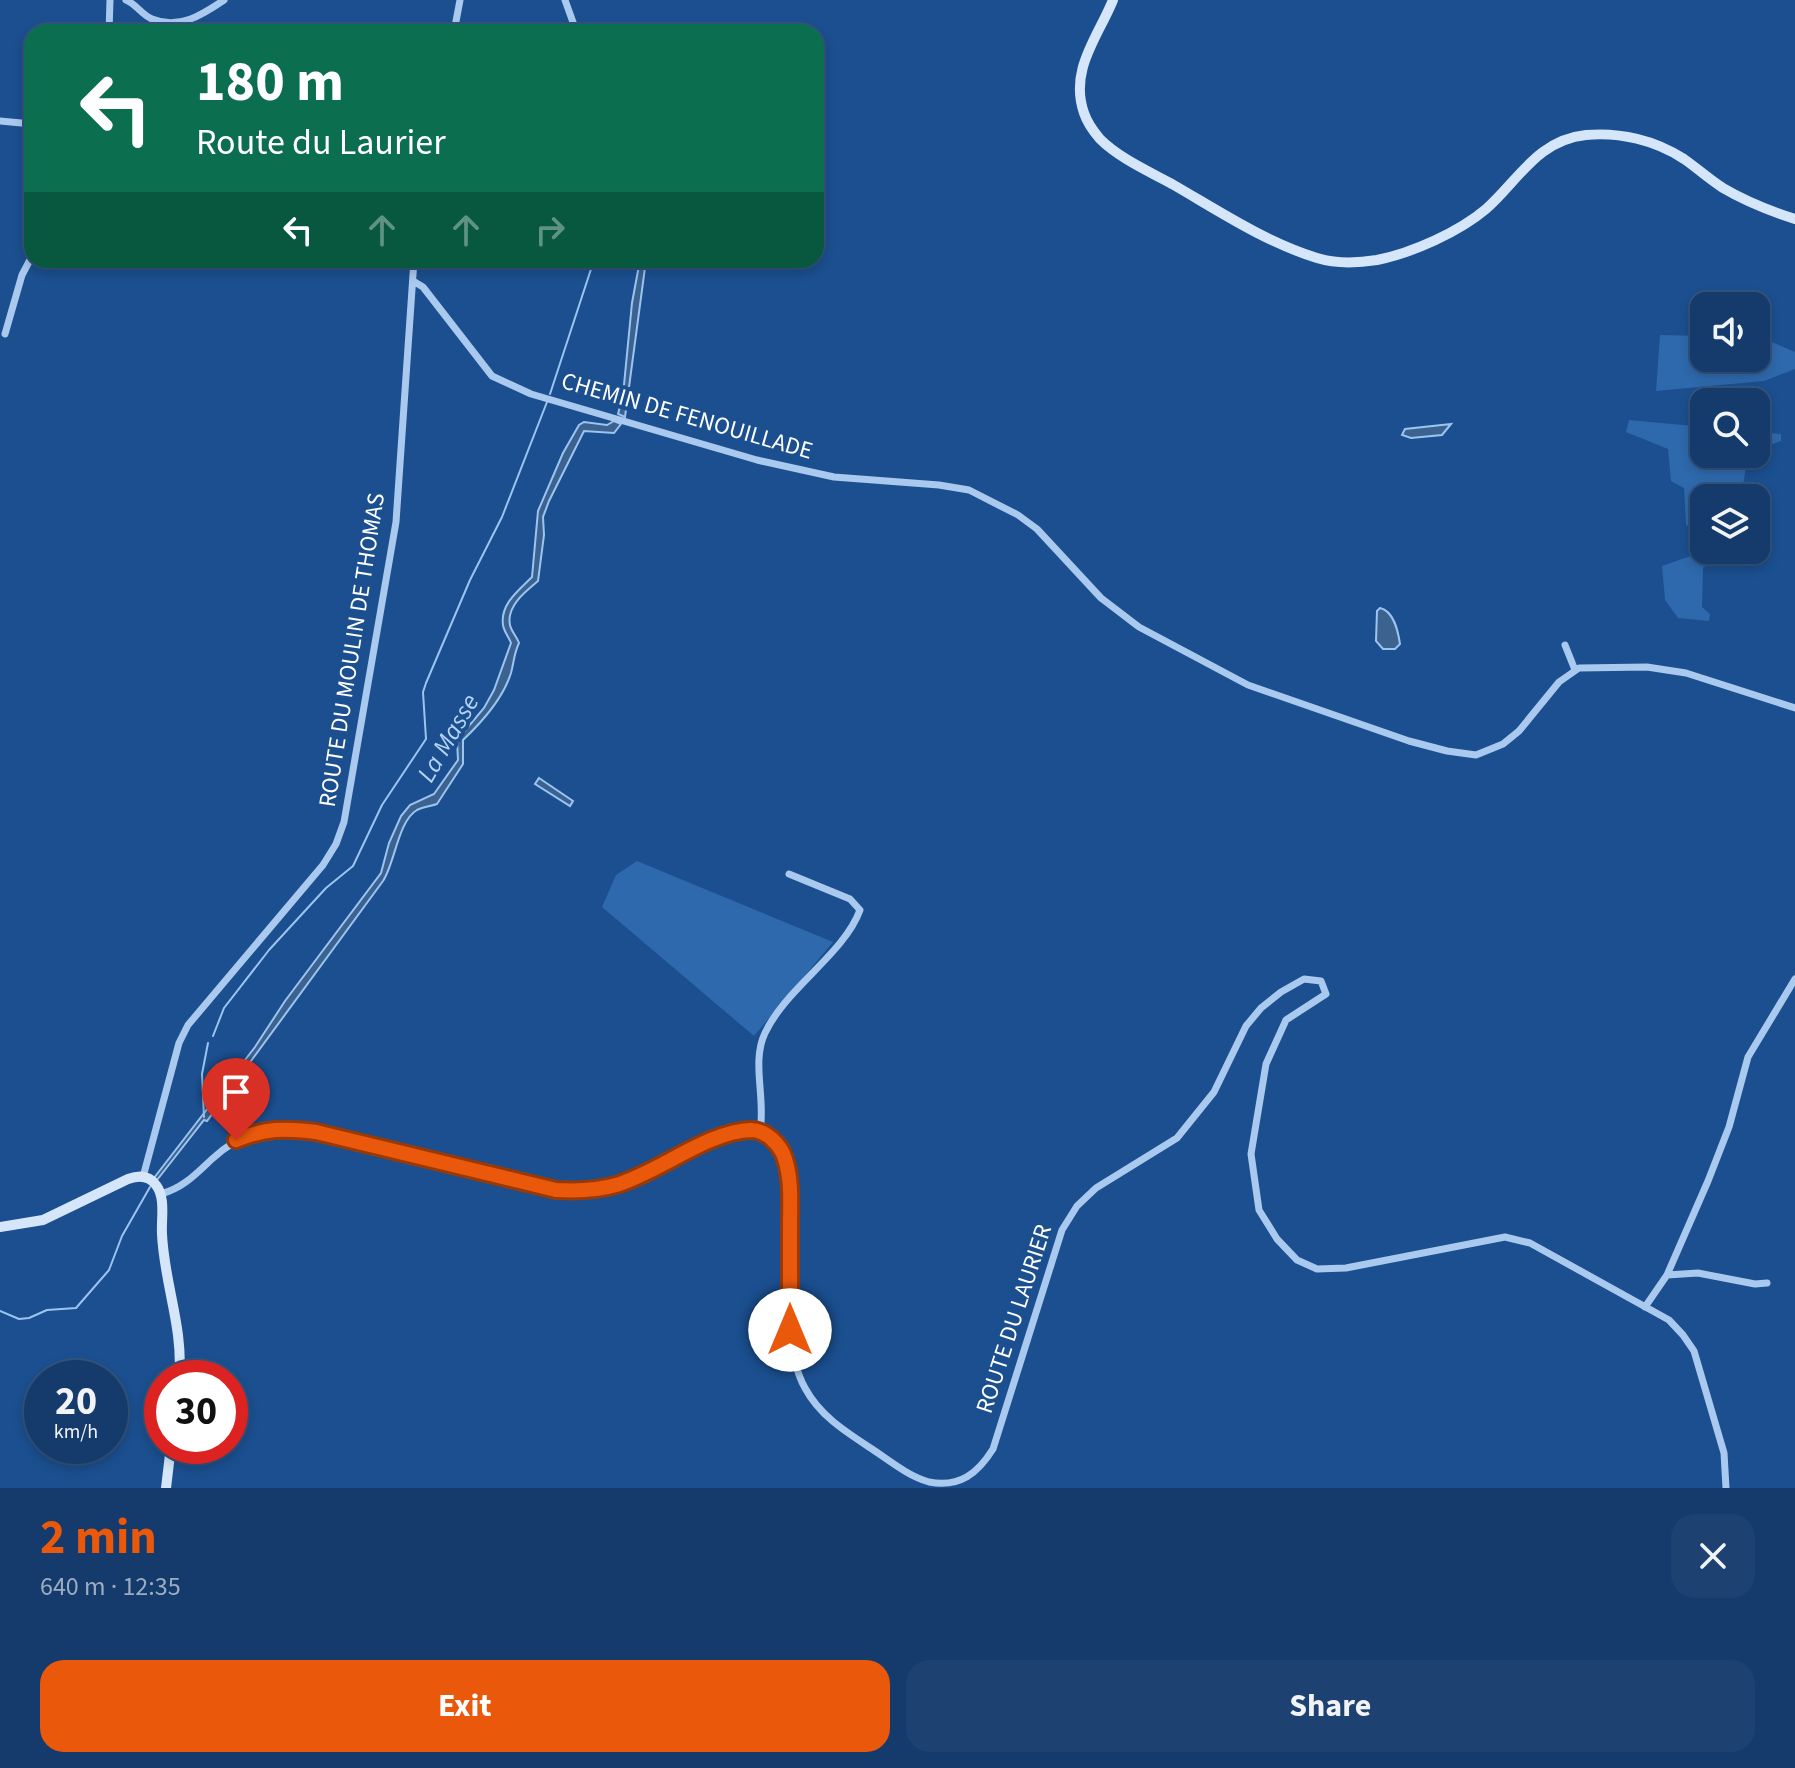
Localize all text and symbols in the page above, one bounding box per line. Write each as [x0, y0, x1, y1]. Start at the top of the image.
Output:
text: 180 m [196, 43, 344, 122]
icon: left [64, 56, 168, 160]
text: Route du Laurier [196, 117, 446, 168]
icon: left [276, 208, 320, 252]
icon: ahead [360, 208, 404, 252]
icon: ahead [444, 208, 488, 252]
icon: right [528, 208, 572, 252]
map controls [1690, 292, 1770, 564]
button: sound [1690, 292, 1770, 372]
street label: CHEMIN DE FENOUILLADE [557, 363, 817, 469]
button: search [1690, 388, 1770, 468]
button: layers [1690, 484, 1770, 564]
street label: ROUTE DU MOULIN DE THOMAS [310, 490, 394, 810]
water label: La Masse [408, 687, 488, 789]
pin [202, 1058, 270, 1140]
icon: arrive [214, 1070, 258, 1114]
street label: ROUTE DU LAURIER [967, 1220, 1061, 1418]
position arrow [748, 1288, 832, 1372]
speed limit sign: 30 [144, 1360, 248, 1464]
text: 20 [55, 1373, 97, 1430]
text: km/h [54, 1418, 98, 1446]
text: 2 min [40, 1504, 157, 1572]
button: close [1671, 1514, 1755, 1598]
text: 640 m · 12:35 [40, 1568, 181, 1605]
button: Exit [40, 1660, 890, 1752]
button: Share [906, 1660, 1755, 1752]

